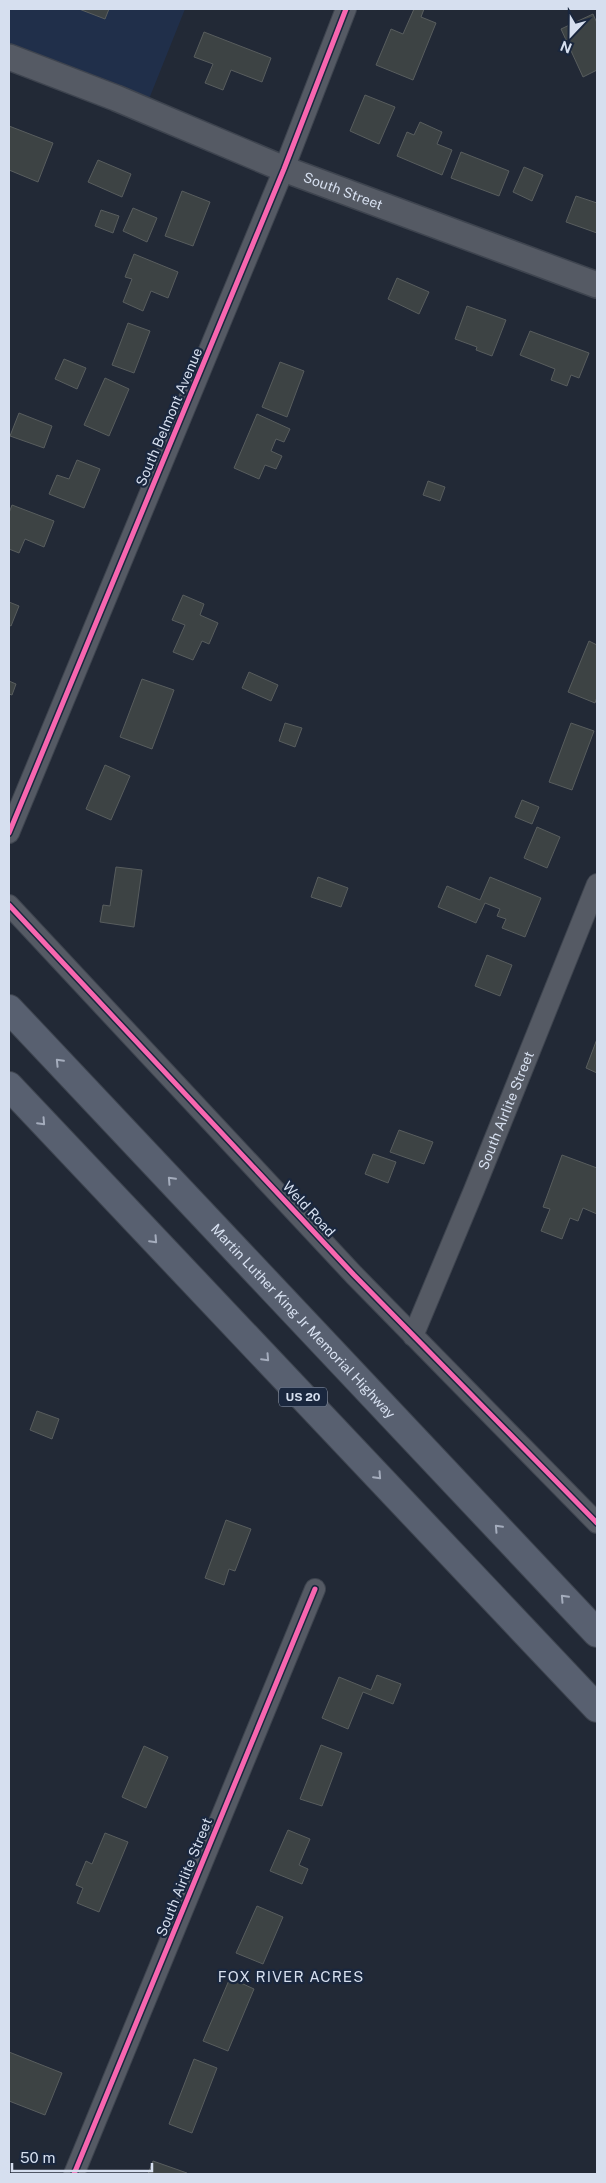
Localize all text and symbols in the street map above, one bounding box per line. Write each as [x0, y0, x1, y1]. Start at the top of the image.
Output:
north arrow [546, 10, 596, 60]
text: N [558, 38, 574, 57]
street label: South Street [301, 169, 385, 213]
street label: South Belmont Avenue [133, 345, 205, 489]
street label: South Airlite Street [475, 1049, 537, 1172]
one-way arrow [56, 1059, 65, 1068]
one-way arrow [36, 1116, 45, 1125]
one-way arrow [168, 1177, 177, 1186]
street label: Weld Road [279, 1178, 339, 1240]
street label: Martin Luther King Jr Memorial Highway [208, 1221, 399, 1422]
one-way arrow [148, 1234, 157, 1243]
one-way arrow [260, 1352, 269, 1361]
road number: US 20 [279, 1388, 327, 1406]
one-way arrow [372, 1470, 381, 1479]
one-way arrow [495, 1524, 504, 1533]
one-way arrow [561, 1595, 570, 1604]
street label: South Airlite Street [153, 1815, 215, 1939]
district label: FOX RIVER ACRES [218, 1968, 364, 1985]
scale bar [12, 2140, 152, 2172]
text: 50 m [20, 2149, 55, 2166]

